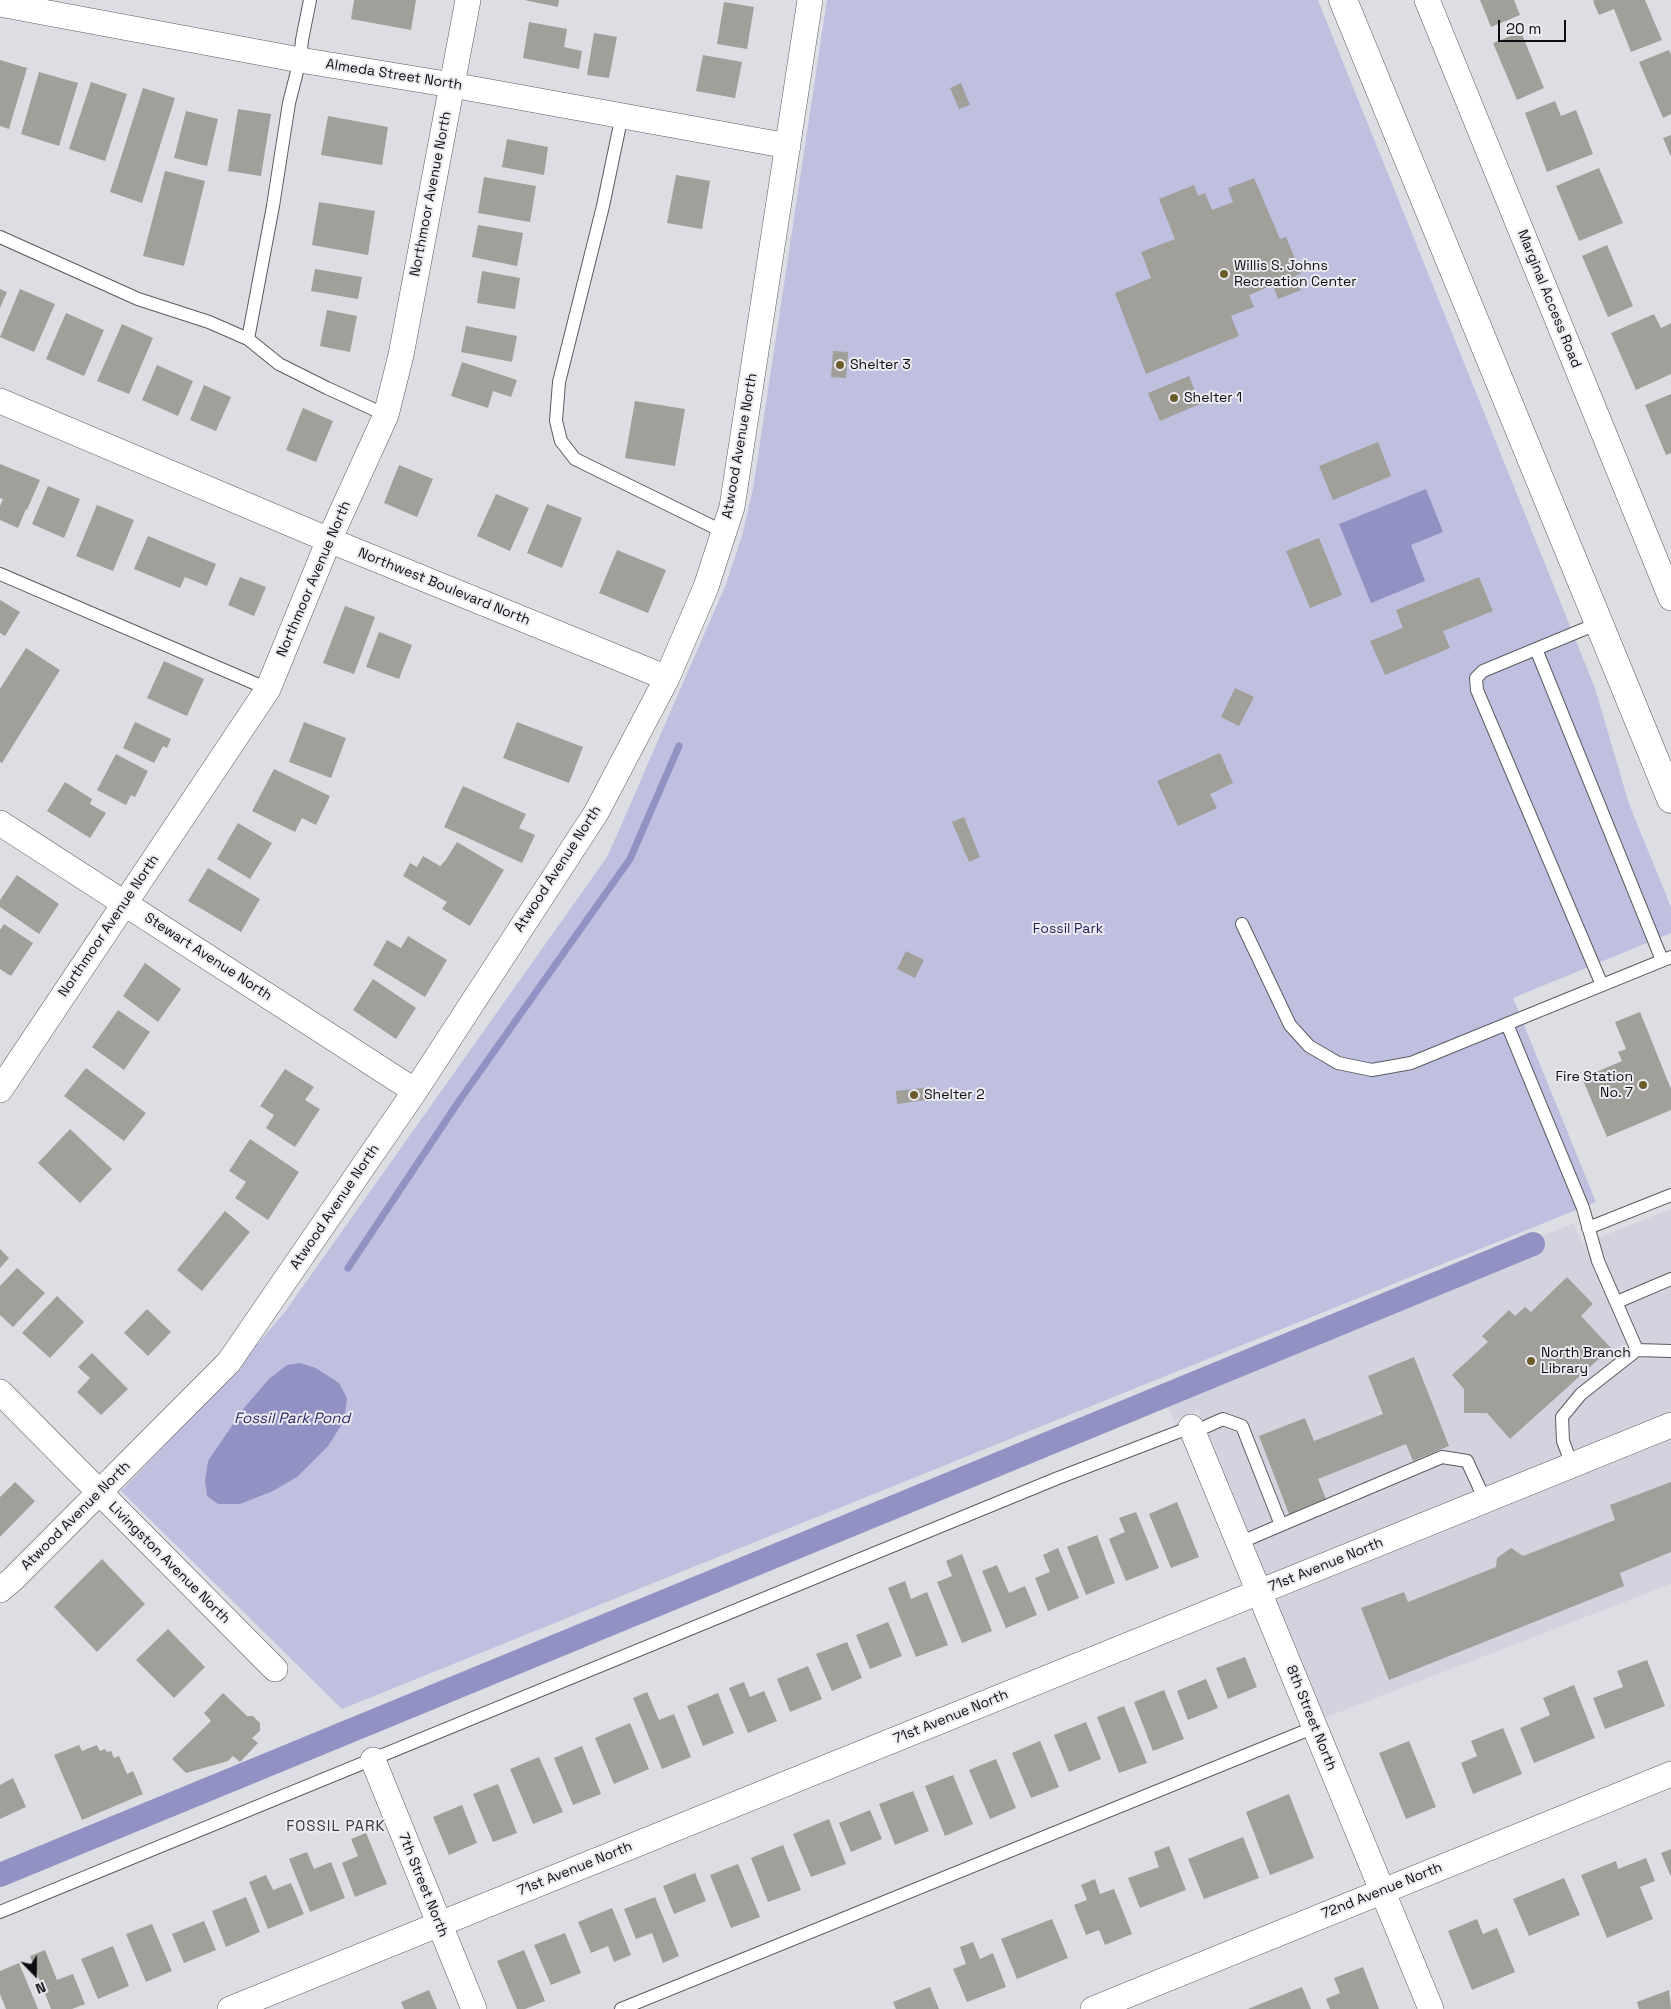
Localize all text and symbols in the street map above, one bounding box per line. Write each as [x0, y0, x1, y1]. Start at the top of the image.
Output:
scale bar [1501, 10, 1568, 42]
text: 20 m [1506, 19, 1541, 38]
street label: Almeda Street North [325, 56, 463, 94]
street label: Northmoor Avenue North [407, 110, 455, 278]
street label: Marginal Access Road [1514, 227, 1584, 371]
place label: Willis S. Johns Recreation Center [1234, 258, 1357, 290]
marker: Willis S. Johns Recreation Center [1218, 268, 1230, 280]
place label: Shelter 3 [850, 357, 911, 373]
marker: Shelter 3 [834, 359, 846, 371]
street label: Atwood Avenue North [719, 372, 761, 520]
place label: Shelter 1 [1184, 390, 1242, 406]
marker: Shelter 1 [1168, 392, 1180, 404]
street label: Northmoor Avenue North [273, 499, 355, 659]
street label: Northwest Boulevard North [356, 545, 532, 629]
street label: Atwood Avenue North [511, 803, 605, 935]
street label: Northmoor Avenue North [55, 852, 163, 1000]
street label: Stewart Avenue North [141, 909, 275, 1005]
park label: Fossil Park [1033, 921, 1103, 937]
place label: Fire Station No. 7 [1555, 1069, 1633, 1102]
marker: Fire Station No. 7 [1637, 1079, 1649, 1091]
place label: Shelter 2 [924, 1087, 985, 1103]
marker: Shelter 2 [908, 1089, 920, 1101]
street label: Atwood Avenue North [287, 1141, 383, 1273]
place label: North Branch Library [1541, 1345, 1631, 1378]
marker: North Branch Library [1525, 1355, 1537, 1367]
water label: Fossil Park Pond [234, 1410, 350, 1428]
street label: Atwood Avenue North [18, 1458, 134, 1574]
street label: Livingston Avenue North [105, 1499, 233, 1627]
street label: 71st Avenue North [1266, 1534, 1386, 1596]
street label: 8th Street North [1282, 1663, 1340, 1773]
street label: 71st Avenue North [891, 1686, 1011, 1748]
district label: FOSSIL PARK [285, 1818, 387, 1836]
street label: 7th Street North [394, 1830, 452, 1940]
street label: 71st Avenue North [515, 1838, 635, 1900]
street label: 72nd Avenue North [1319, 1859, 1445, 1923]
north arrow [10, 1949, 60, 1999]
text: N [33, 1978, 48, 1998]

